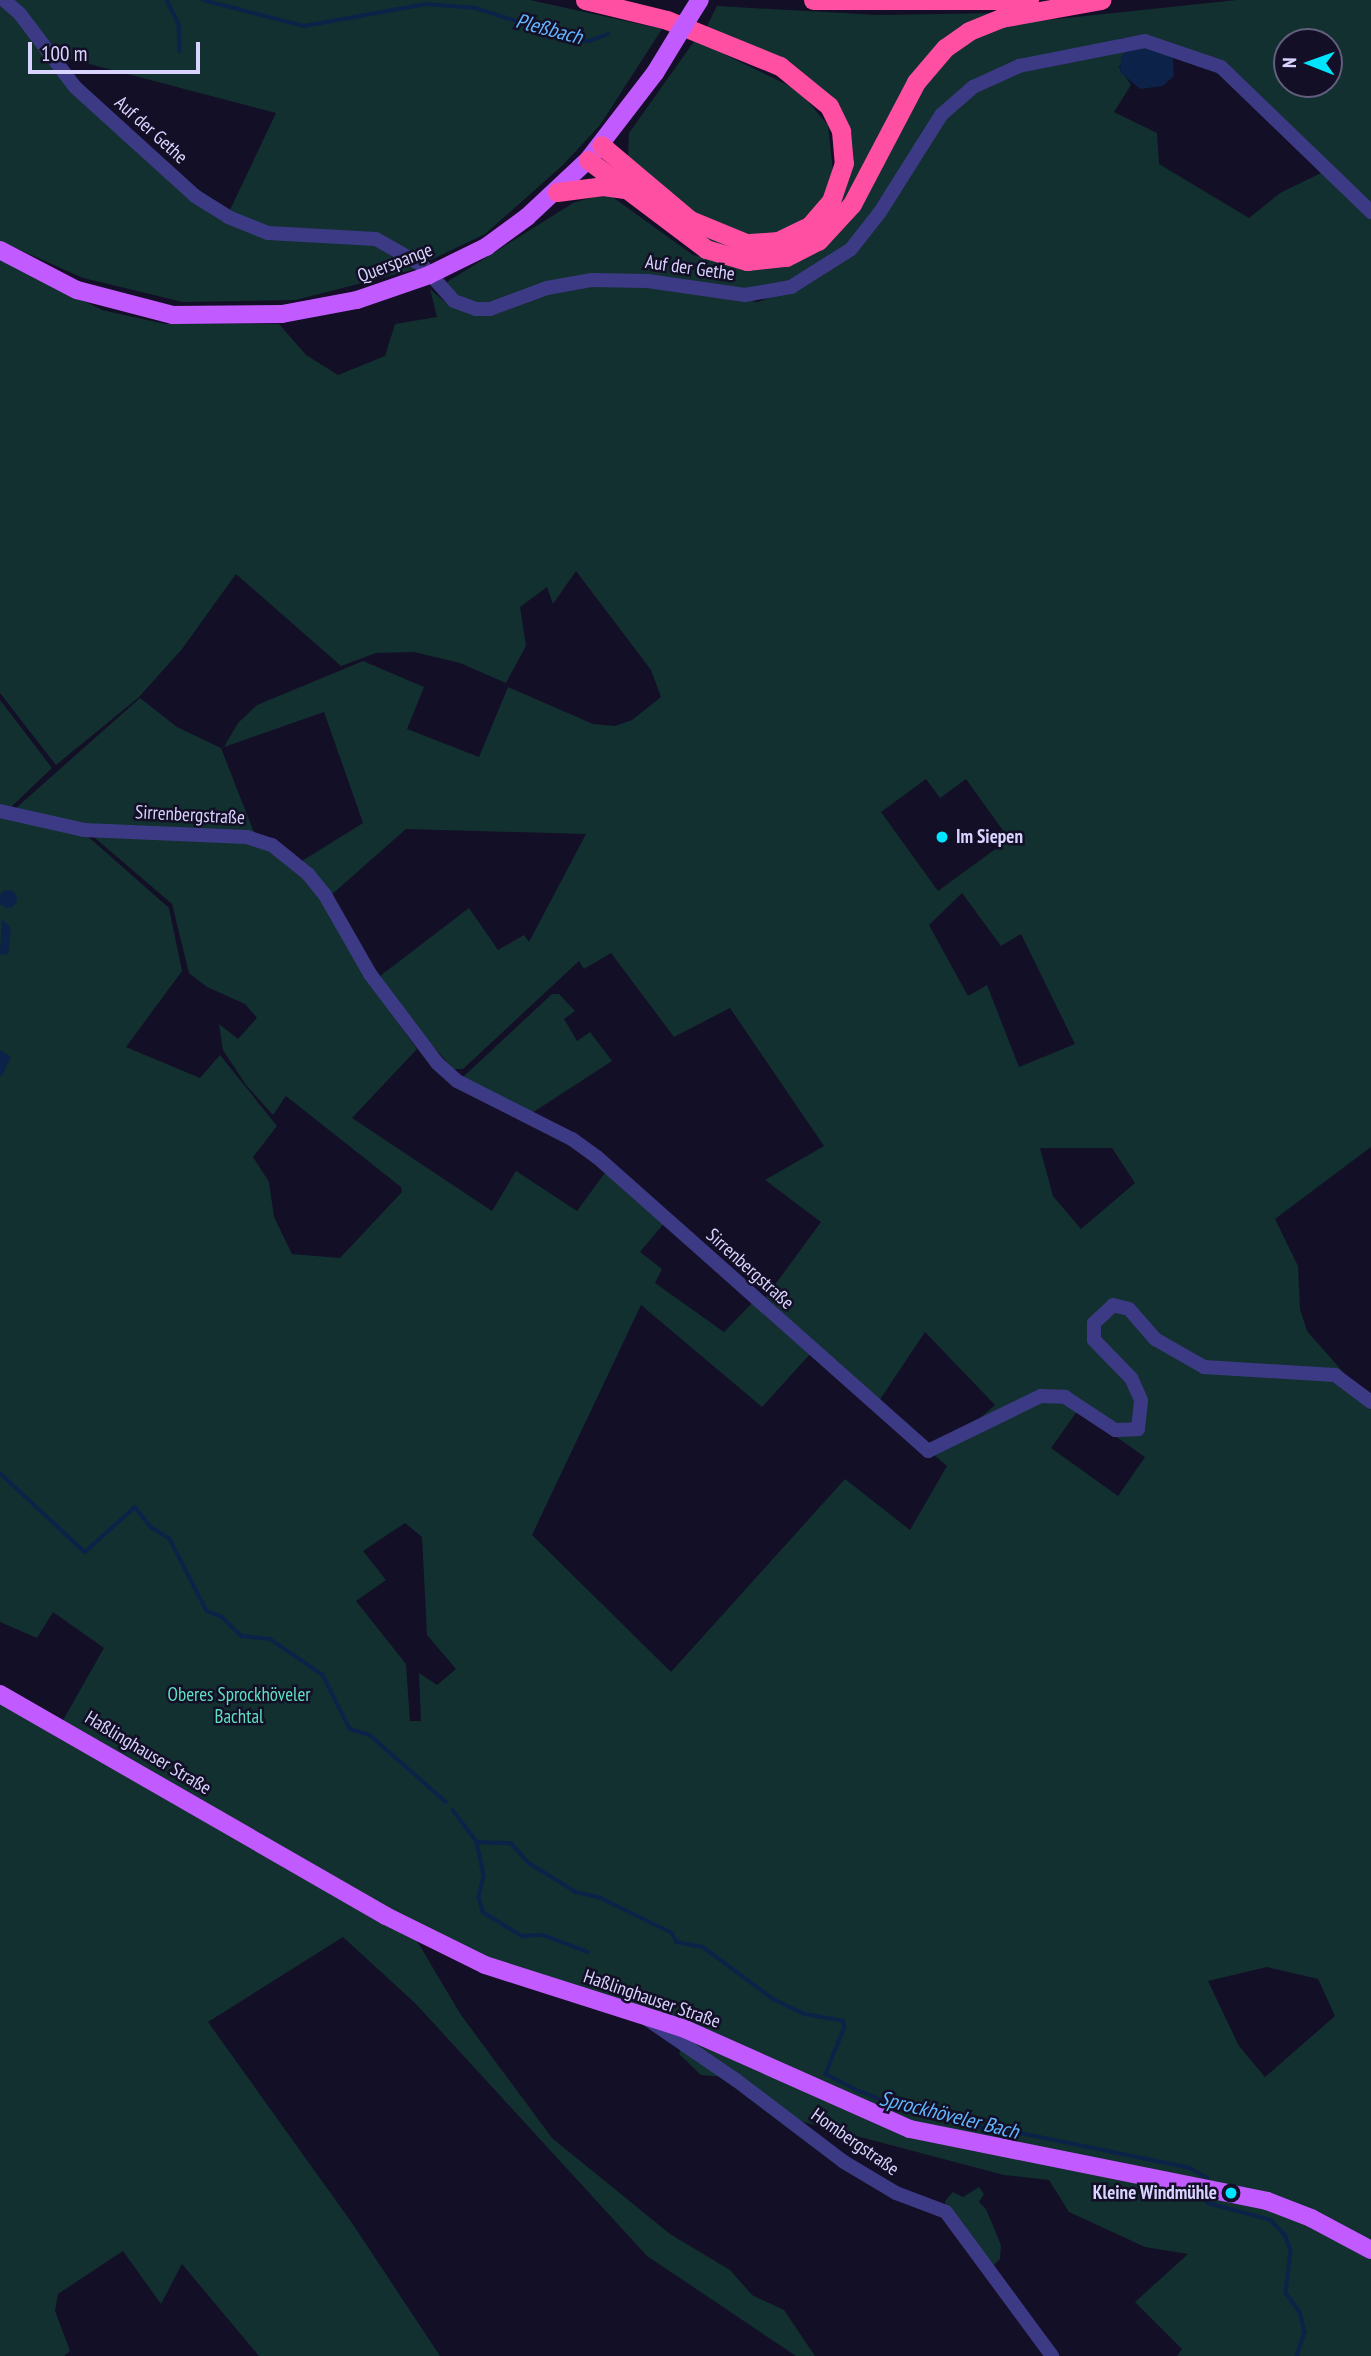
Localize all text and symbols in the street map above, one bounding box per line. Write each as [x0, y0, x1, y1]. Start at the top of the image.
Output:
water label: Pleßbach [513, 8, 585, 50]
scale bar [32, 28, 203, 72]
north arrow [1273, 28, 1343, 98]
text: 100 m [41, 40, 87, 67]
text: N [1277, 57, 1301, 68]
street label: Auf der Gethe [110, 91, 192, 169]
street label: Querspange [354, 238, 436, 288]
street label: Auf der Gethe [644, 250, 736, 286]
street label: Sirrenbergstraße [135, 801, 245, 829]
place label: Im Siepen [956, 826, 1023, 848]
marker: Im Siepen [934, 829, 950, 845]
street label: Sirrenbergstraße [702, 1224, 798, 1314]
park label: Oberes Sprockhöveler Bachtal [167, 1684, 311, 1728]
street label: Haßlinghauser Straße [81, 1706, 215, 1800]
street label: Haßlinghauser Straße [581, 1965, 723, 2033]
water label: Sprockhöveler Bach [877, 2086, 1021, 2144]
street label: Hombergstraße [807, 2103, 903, 2181]
place label: Kleine Windmühle [1092, 2182, 1217, 2204]
marker: Kleine Windmühle [1223, 2185, 1239, 2201]

